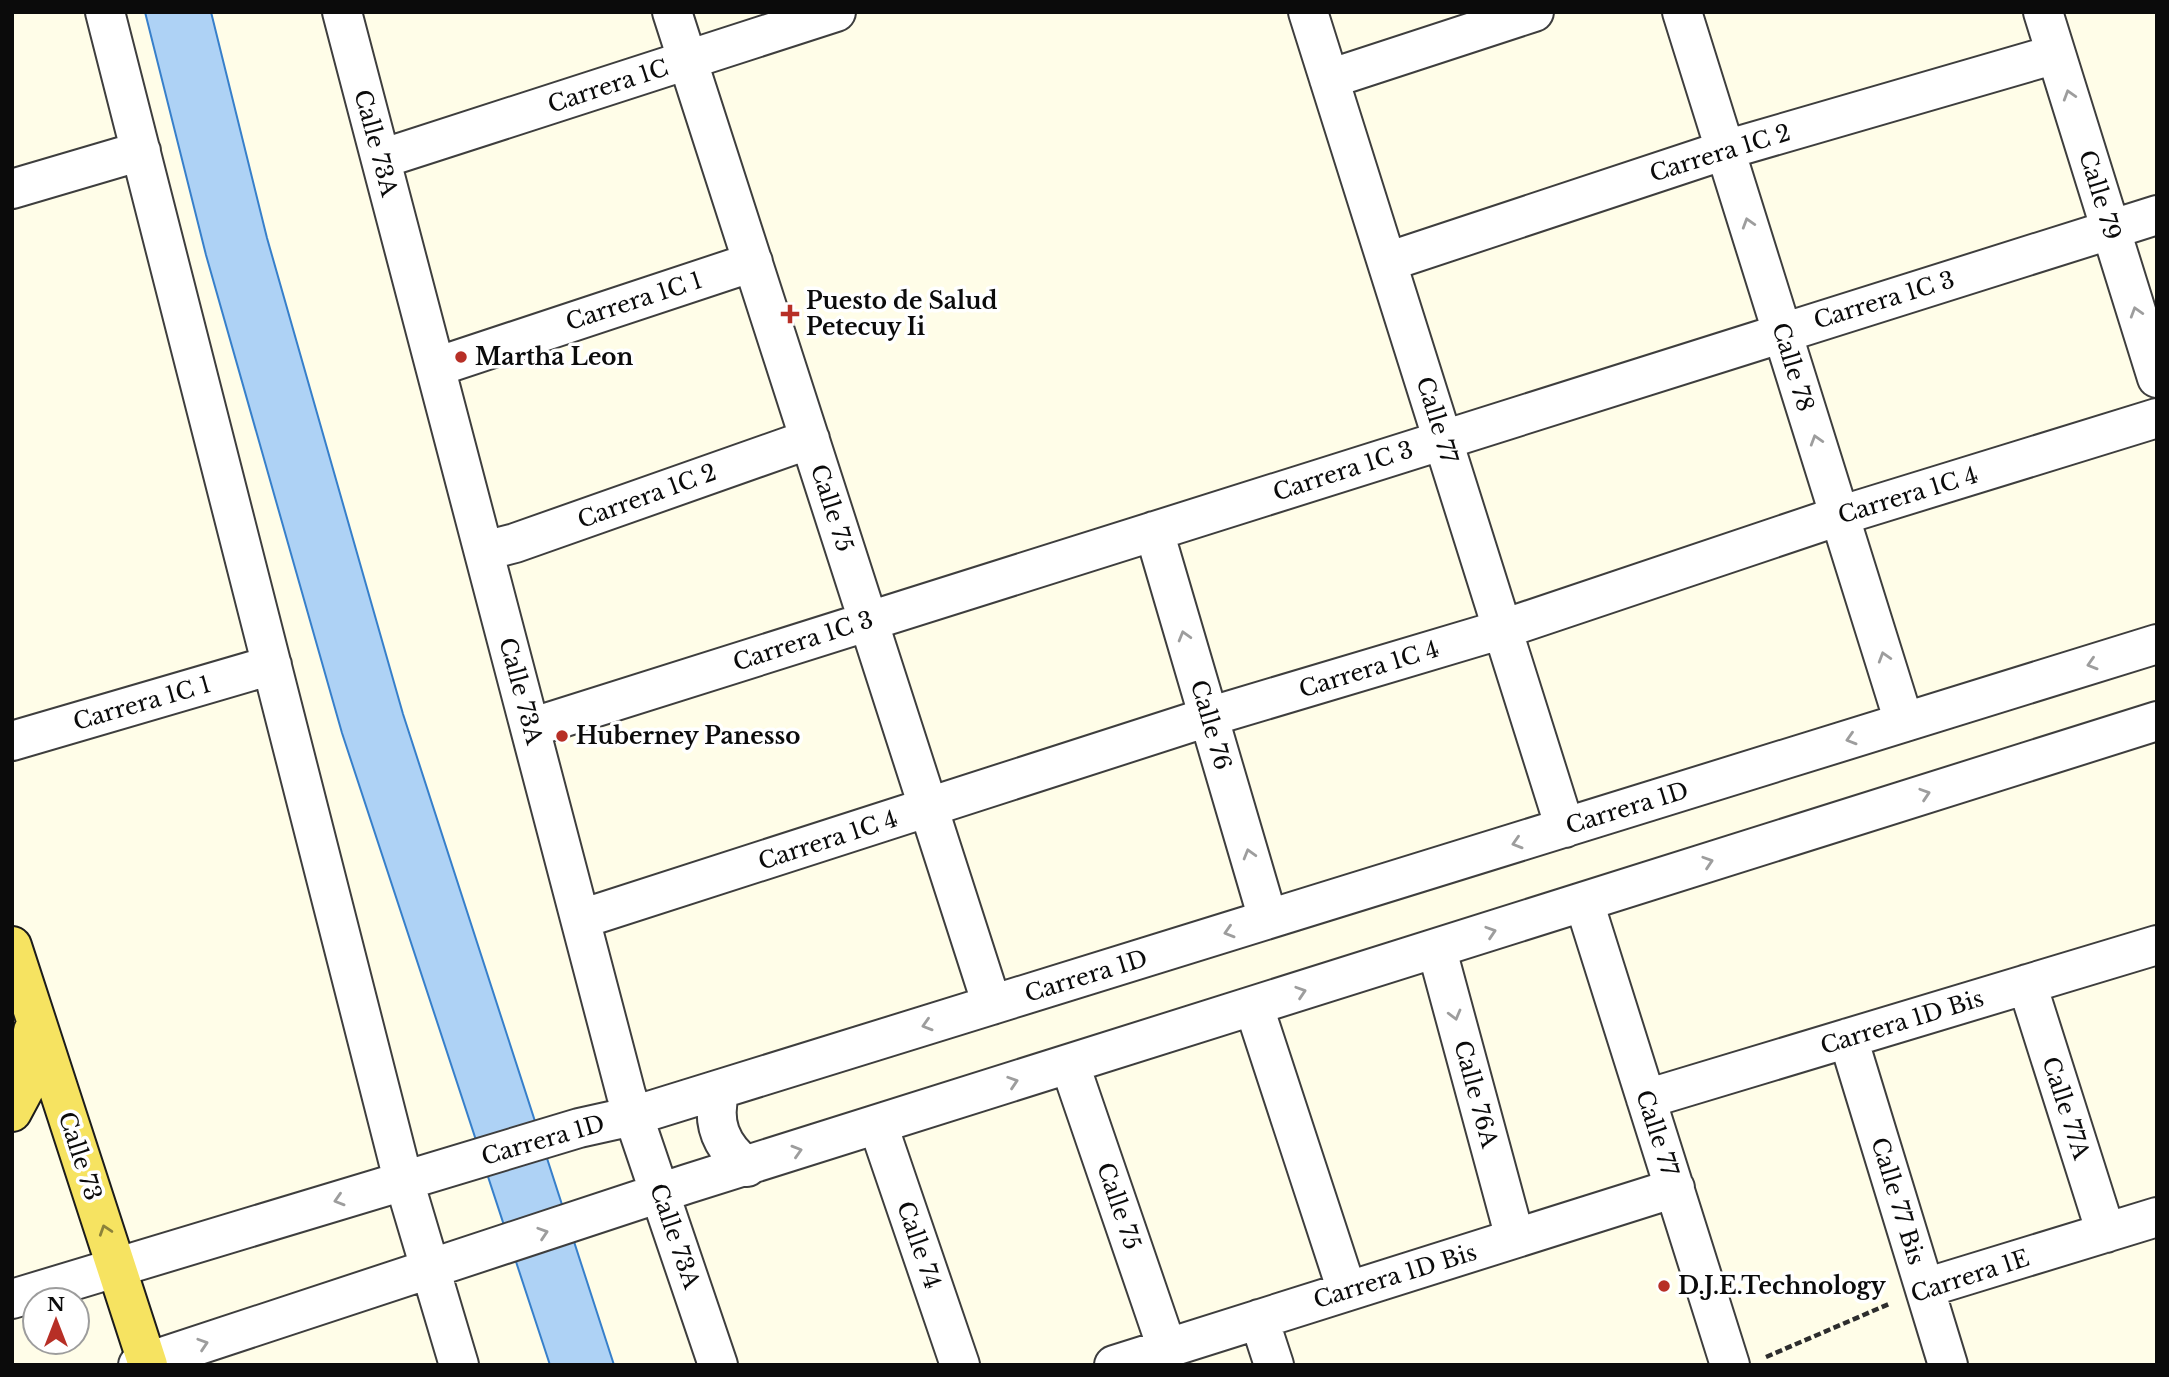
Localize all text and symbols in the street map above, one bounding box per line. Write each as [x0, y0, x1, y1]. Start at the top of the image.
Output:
street label: Carrera 1C [544, 53, 672, 119]
street label: Calle 73A [348, 87, 404, 201]
one-way arrow [2062, 90, 2077, 102]
street label: Carrera 1C 2 [1646, 118, 1794, 188]
street label: Calle 79 [2073, 147, 2127, 243]
one-way arrow [1741, 217, 1756, 229]
street label: Carrera 1C 3 [1810, 265, 1958, 335]
street label: Carrera 1C 1 [562, 266, 706, 336]
place label: Puesto de Salud Petecuy Ii [806, 287, 998, 341]
marker: Puesto de Salud Petecuy Ii [780, 304, 800, 324]
one-way arrow [2130, 307, 2145, 319]
street label: Calle 78 [1766, 319, 1820, 415]
place label: Martha Leon [475, 343, 634, 371]
marker: Martha Leon [453, 349, 469, 365]
street label: Calle 77 [1411, 373, 1464, 467]
one-way arrow [1809, 434, 1824, 446]
street label: Carrera 1C 3 [1269, 435, 1417, 507]
street label: Carrera 1C 2 [574, 458, 720, 534]
street label: Carrera 1C 4 [1835, 460, 1981, 530]
street label: Calle 75 [805, 461, 859, 555]
street label: Carrera 1C 3 [729, 605, 877, 677]
one-way arrow [1178, 630, 1193, 642]
street label: Carrera 1C 4 [1296, 634, 1442, 704]
street label: Calle 73A [493, 635, 549, 749]
one-way arrow [1878, 651, 1892, 664]
one-way arrow [2086, 656, 2098, 671]
street label: Carrera 1C 1 [70, 670, 214, 736]
street label: Calle 76 [1185, 677, 1237, 773]
place label: Huberney Panesso [576, 722, 800, 750]
marker: Huberney Panesso [554, 728, 570, 744]
one-way arrow [1845, 730, 1857, 745]
street label: Carrera 1D [1562, 776, 1692, 840]
one-way arrow [1919, 787, 1931, 802]
street label: Carrera 1C 4 [755, 804, 901, 876]
one-way arrow [1511, 834, 1523, 849]
one-way arrow [1242, 848, 1257, 860]
one-way arrow [1702, 856, 1714, 871]
one-way arrow [1223, 923, 1235, 938]
one-way arrow [1485, 926, 1497, 940]
street label: Carrera 1D [1021, 944, 1151, 1008]
street label: Carrera 1D Bis [1817, 984, 1987, 1060]
one-way arrow [1294, 985, 1306, 1000]
one-way arrow [1446, 1009, 1461, 1021]
one-way arrow [921, 1017, 934, 1031]
street label: Calle 76A [1448, 1037, 1504, 1152]
street label: Calle 77A [2036, 1053, 2096, 1164]
one-way arrow [1007, 1076, 1019, 1091]
street label: Calle 77 [1630, 1086, 1684, 1180]
street label: Calle 73 [53, 1108, 107, 1204]
street label: Carrera 1D [478, 1109, 608, 1171]
street label: Calle 77 Bis [1865, 1134, 1931, 1268]
one-way arrow [790, 1145, 802, 1159]
street label: Calle 75 [1091, 1159, 1147, 1253]
street label: Calle 73A [644, 1180, 706, 1293]
one-way arrow [333, 1191, 345, 1206]
street label: Calle 74 [891, 1198, 947, 1292]
one-way arrow [98, 1224, 113, 1236]
one-way arrow [536, 1226, 548, 1241]
street label: Carrera 1D Bis [1310, 1238, 1480, 1314]
street label: Carrera 1E [1907, 1244, 2033, 1308]
place label: D.J.E.Technology [1678, 1272, 1887, 1300]
marker: D.J.E.Technology [1656, 1278, 1672, 1294]
north arrow [21, 1286, 91, 1356]
text: N [47, 1293, 65, 1316]
one-way arrow [196, 1338, 209, 1352]

